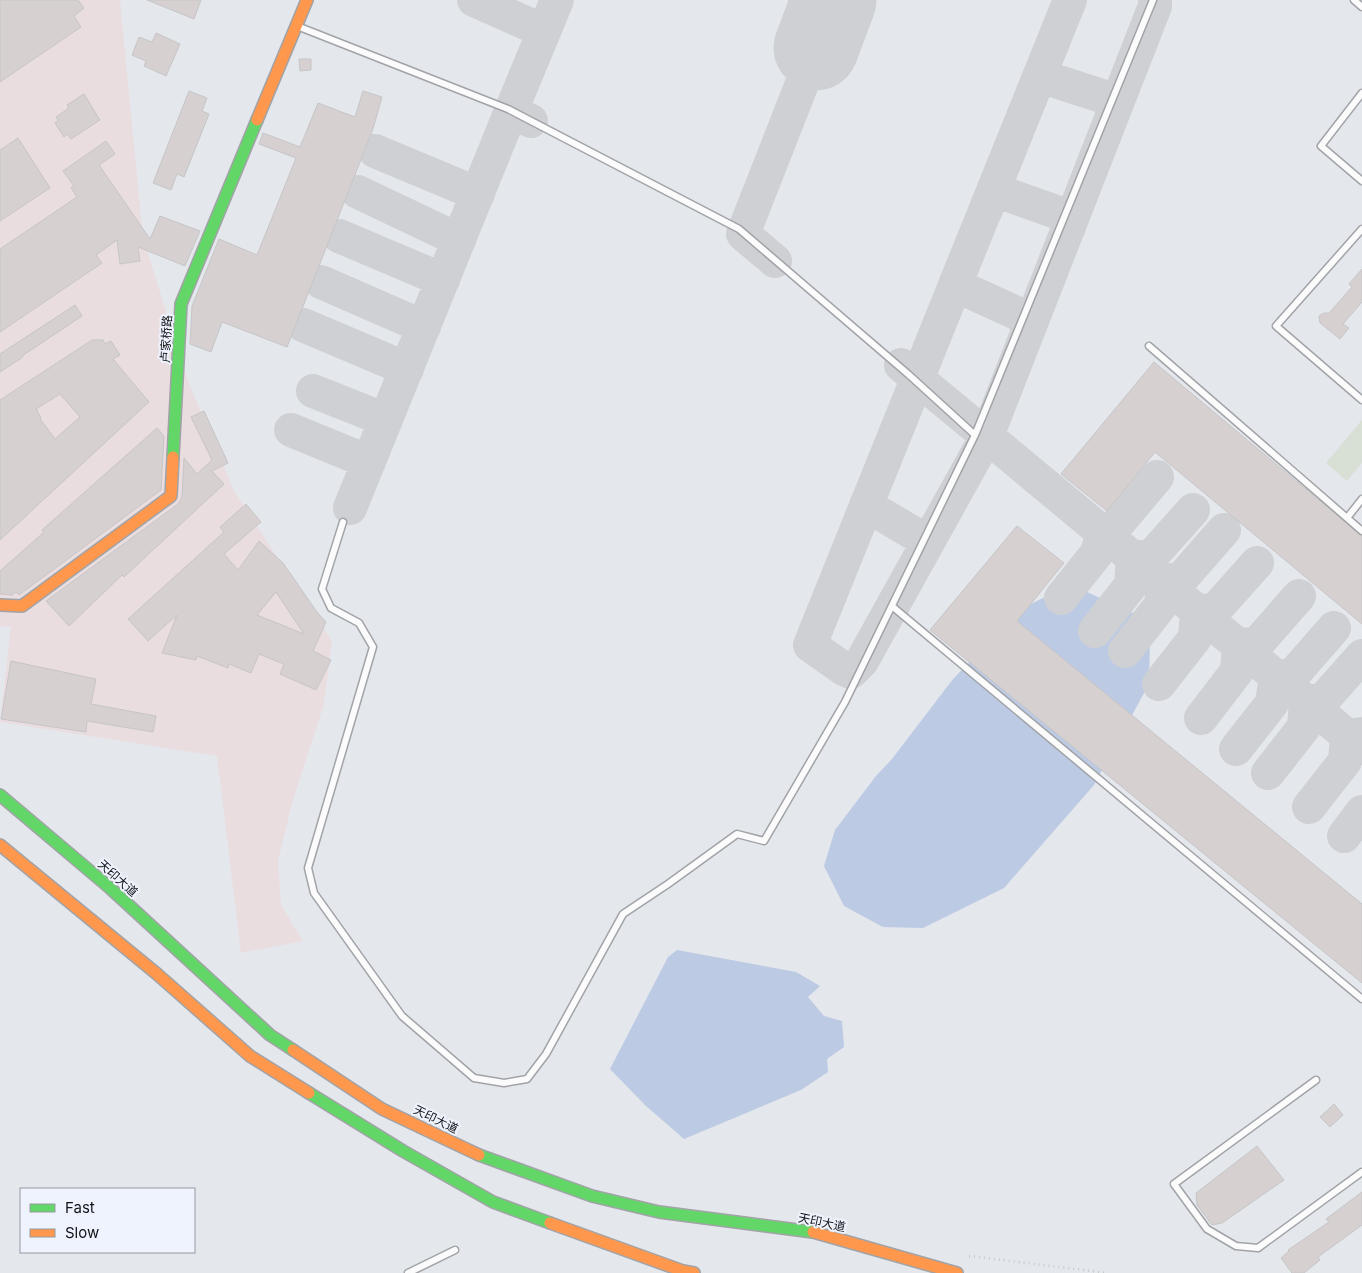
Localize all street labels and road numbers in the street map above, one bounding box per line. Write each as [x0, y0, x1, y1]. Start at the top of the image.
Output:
street label: 卢家桥路 [157, 315, 175, 363]
street label: 天印大道 [95, 856, 141, 900]
street label: 天印大道 [411, 1102, 461, 1136]
street label: 天印大道 [797, 1210, 847, 1234]

